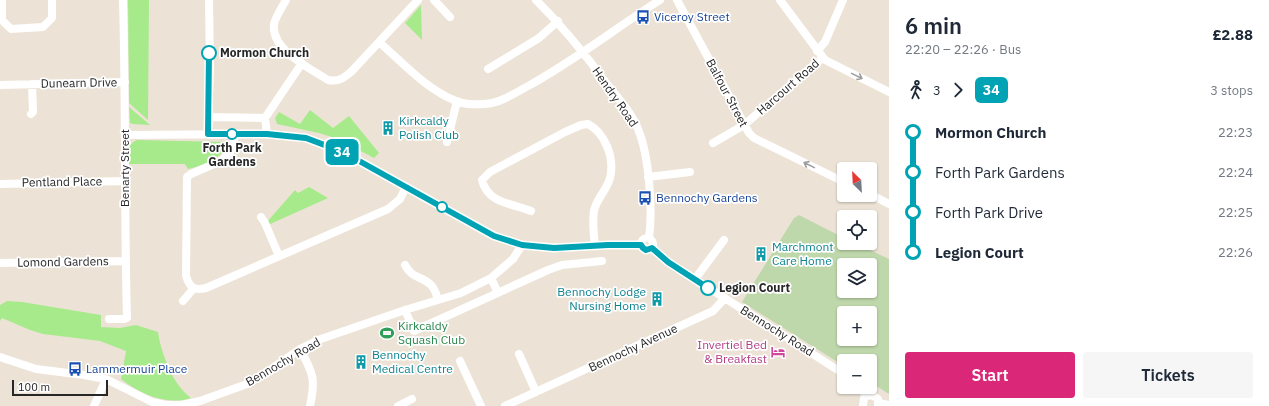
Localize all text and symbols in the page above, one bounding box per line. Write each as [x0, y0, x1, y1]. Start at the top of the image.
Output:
bus stop icon: Viceroy Street [635, 9, 651, 25]
place label: Viceroy Street [654, 9, 730, 24]
text: 6 min [905, 11, 962, 40]
text: £2.88 [1213, 25, 1253, 44]
text: 22:20 – 22:26 · Bus [905, 41, 1021, 58]
marker: Mormon Church [201, 45, 217, 61]
place label: Mormon Church [220, 45, 309, 60]
street label: Harcourt Road [753, 55, 822, 118]
street label: Balfour Street [703, 56, 752, 129]
street label: Hendry Road [589, 64, 642, 130]
one-way arrow [851, 73, 863, 80]
street label: Dunearn Drive [41, 74, 118, 91]
icon: walk [905, 79, 927, 101]
icon: forward [947, 79, 969, 101]
text: 34 [983, 81, 1000, 99]
text: 3 [933, 82, 941, 99]
text: 3 stops [1210, 82, 1253, 99]
place label: Kirkcaldy Polish Club [399, 113, 459, 142]
building icon: Kirkcaldy Polish Club [380, 120, 396, 136]
text: Mormon Church [935, 123, 1046, 142]
text: 22:23 [1218, 124, 1253, 141]
marker: Forth Park Gardens [226, 128, 238, 140]
street label: Benarty Street [117, 129, 132, 207]
line badge: 34 [324, 139, 360, 165]
place label: Forth Park Gardens [202, 140, 262, 169]
text: 34 [334, 143, 350, 161]
one-way arrow [803, 161, 815, 168]
north arrow [837, 162, 877, 202]
map controls [837, 162, 877, 394]
text: Forth Park Gardens [935, 163, 1065, 182]
text: 22:24 [1218, 164, 1253, 181]
street label: Pentland Place [22, 173, 103, 190]
bus stop icon: Bennochy Gardens [637, 190, 653, 206]
place label: Bennochy Gardens [656, 190, 758, 205]
unlabelled marker [436, 201, 448, 213]
text: Forth Park Drive [935, 203, 1043, 222]
text: 22:25 [1218, 204, 1253, 221]
button: locate [837, 210, 877, 250]
place label: Marchmont Care Home [772, 239, 834, 268]
text: Legion Court [935, 243, 1024, 262]
text: 22:26 [1218, 244, 1253, 261]
building icon: Marchmont Care Home [753, 246, 769, 262]
street label: Lomond Gardens [17, 253, 109, 270]
button: layers [837, 258, 877, 298]
marker: Legion Court [700, 280, 716, 296]
place label: Legion Court [719, 280, 790, 295]
place label: Bennochy Lodge Nursing Home [557, 284, 646, 313]
building icon: Bennochy Lodge Nursing Home [649, 291, 665, 307]
street label: Bennochy Road [738, 302, 817, 359]
button: + [837, 306, 877, 346]
place label: Kirkcaldy Squash Club [398, 318, 465, 347]
street label: Bennochy Avenue [586, 320, 680, 375]
sports icon: Kirkcaldy Squash Club [379, 325, 395, 341]
street label: Bennochy Road [243, 334, 323, 389]
place label: Invertiel Bed & Breakfast [697, 337, 767, 366]
hotel icon: Invertiel Bed & Breakfast [770, 344, 786, 360]
place label: Bennochy Medical Centre [372, 347, 453, 376]
button: Start [905, 352, 1075, 398]
button: Tickets [1083, 352, 1253, 398]
building icon: Bennochy Medical Centre [353, 354, 369, 370]
button: − [837, 354, 877, 394]
bus stop icon: Lammermuir Place [67, 361, 83, 377]
place label: Lammermuir Place [86, 361, 188, 376]
scale bar [12, 378, 108, 397]
text: 100 m [18, 380, 50, 394]

